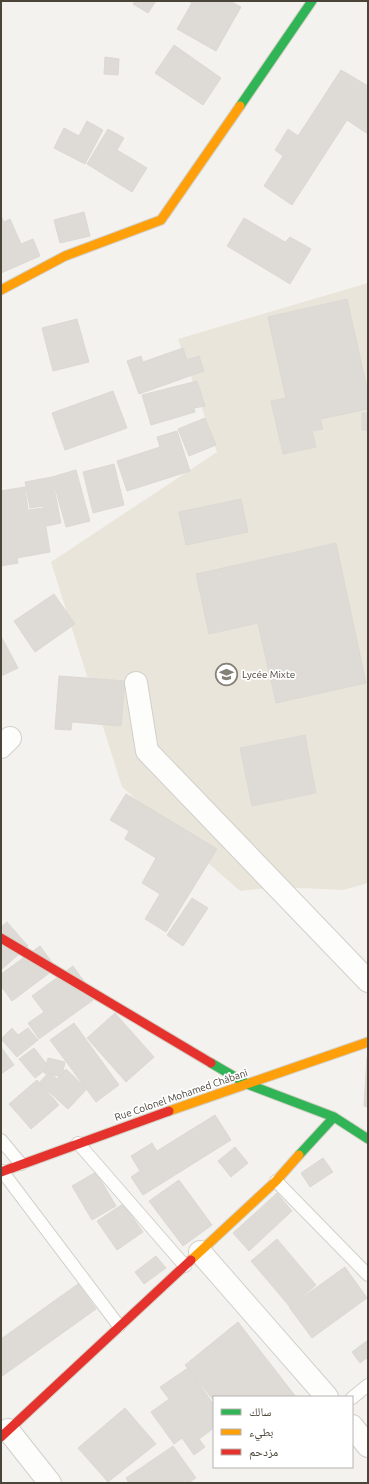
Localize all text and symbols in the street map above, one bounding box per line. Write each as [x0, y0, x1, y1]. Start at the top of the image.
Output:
school or university icon: Lycée Mixte [214, 661, 240, 687]
place label: Lycée Mixte [242, 669, 295, 680]
street label: Rue Colonel Mohamed Châbani [113, 1067, 249, 1123]
legend [213, 1396, 353, 1468]
text: سالك [249, 1405, 271, 1418]
text: بطيء [249, 1425, 273, 1442]
text: مزدحم [249, 1445, 278, 1460]

